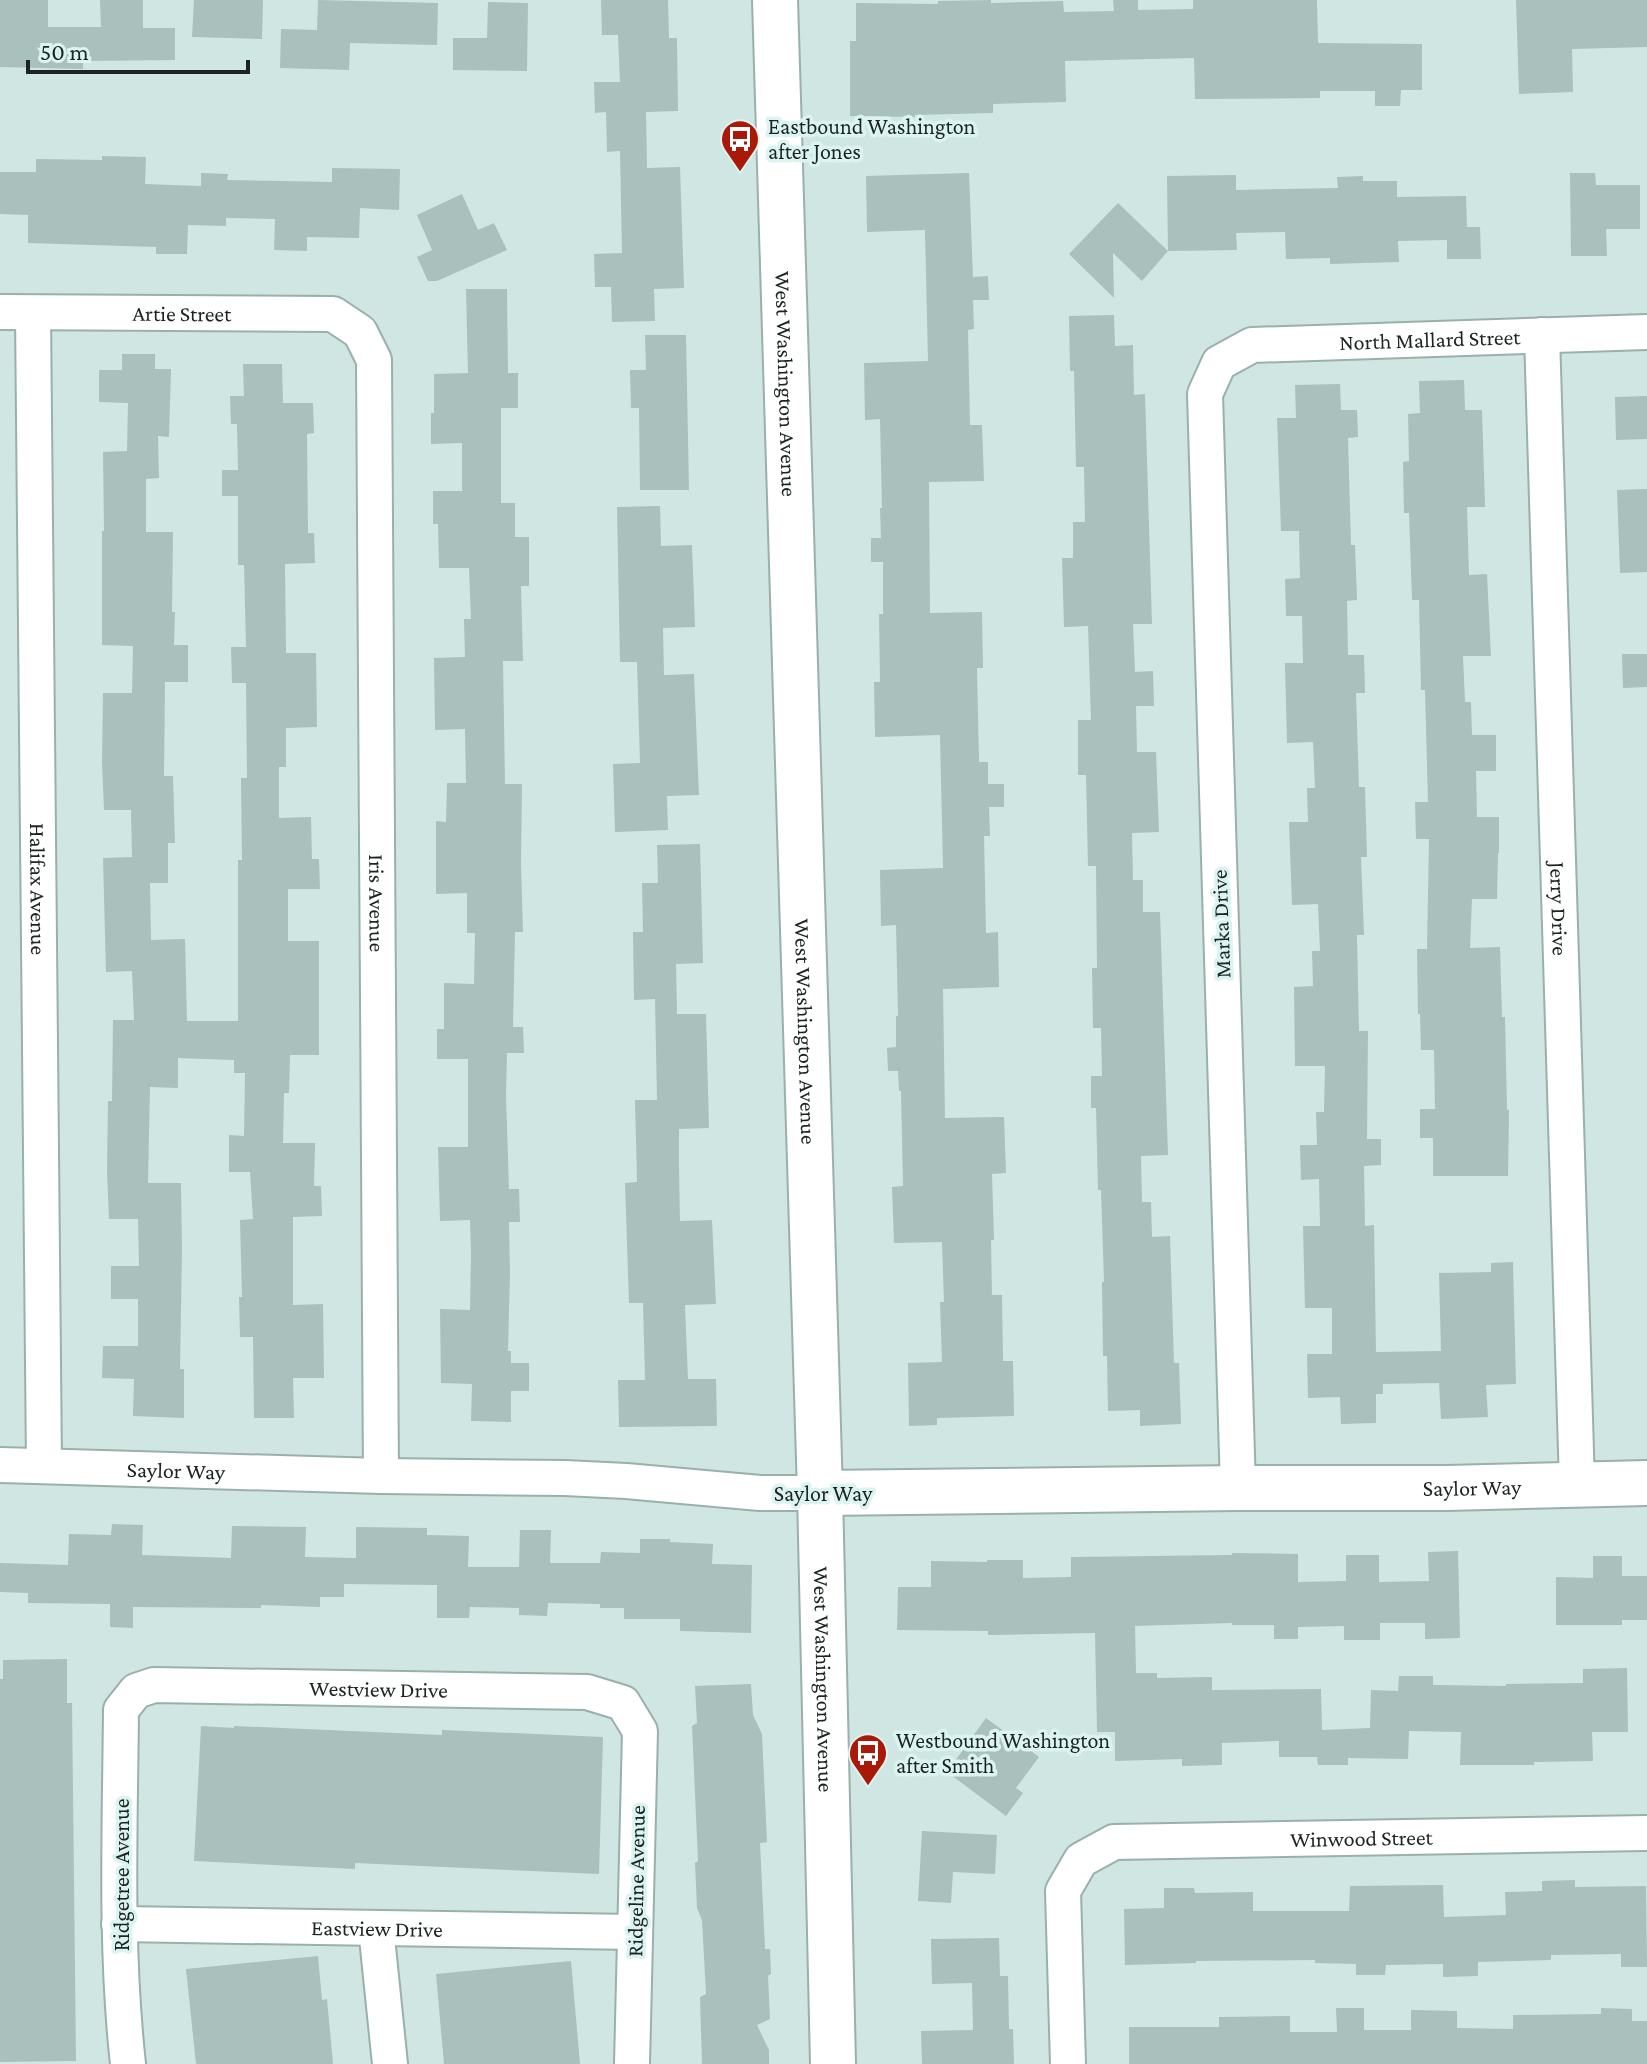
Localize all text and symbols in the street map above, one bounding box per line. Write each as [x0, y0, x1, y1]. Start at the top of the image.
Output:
scale bar [28, 24, 248, 74]
text: 50 m [40, 38, 89, 65]
place label: Eastbound Washington after Jones [768, 114, 976, 164]
bus stop icon: Eastbound Washington after Jones [719, 118, 761, 173]
street label: West Washington Avenue [771, 271, 802, 497]
street label: Artie Street [133, 300, 232, 326]
street label: North Mallard Street [1339, 324, 1521, 355]
street label: Halifax Avenue [25, 823, 52, 955]
street label: Iris Avenue [365, 854, 390, 952]
street label: Jerry Drive [1545, 859, 1573, 956]
street label: Marka Drive [1207, 869, 1235, 979]
street label: West Washington Avenue [790, 918, 822, 1145]
street label: Saylor Way [126, 1456, 226, 1484]
street label: Saylor Way [1423, 1474, 1522, 1501]
street label: Saylor Way [774, 1481, 873, 1506]
street label: West Washington Avenue [809, 1566, 839, 1793]
street label: Westview Drive [309, 1675, 448, 1702]
place label: Westbound Washington after Smith [896, 1728, 1110, 1778]
bus stop icon: Westbound Washington after Smith [847, 1732, 889, 1787]
street label: Ridgetree Avenue [109, 1799, 134, 1951]
street label: Ridgeline Avenue [622, 1805, 650, 1957]
street label: Winwood Street [1290, 1824, 1434, 1852]
street label: Eastview Drive [311, 1914, 443, 1942]

